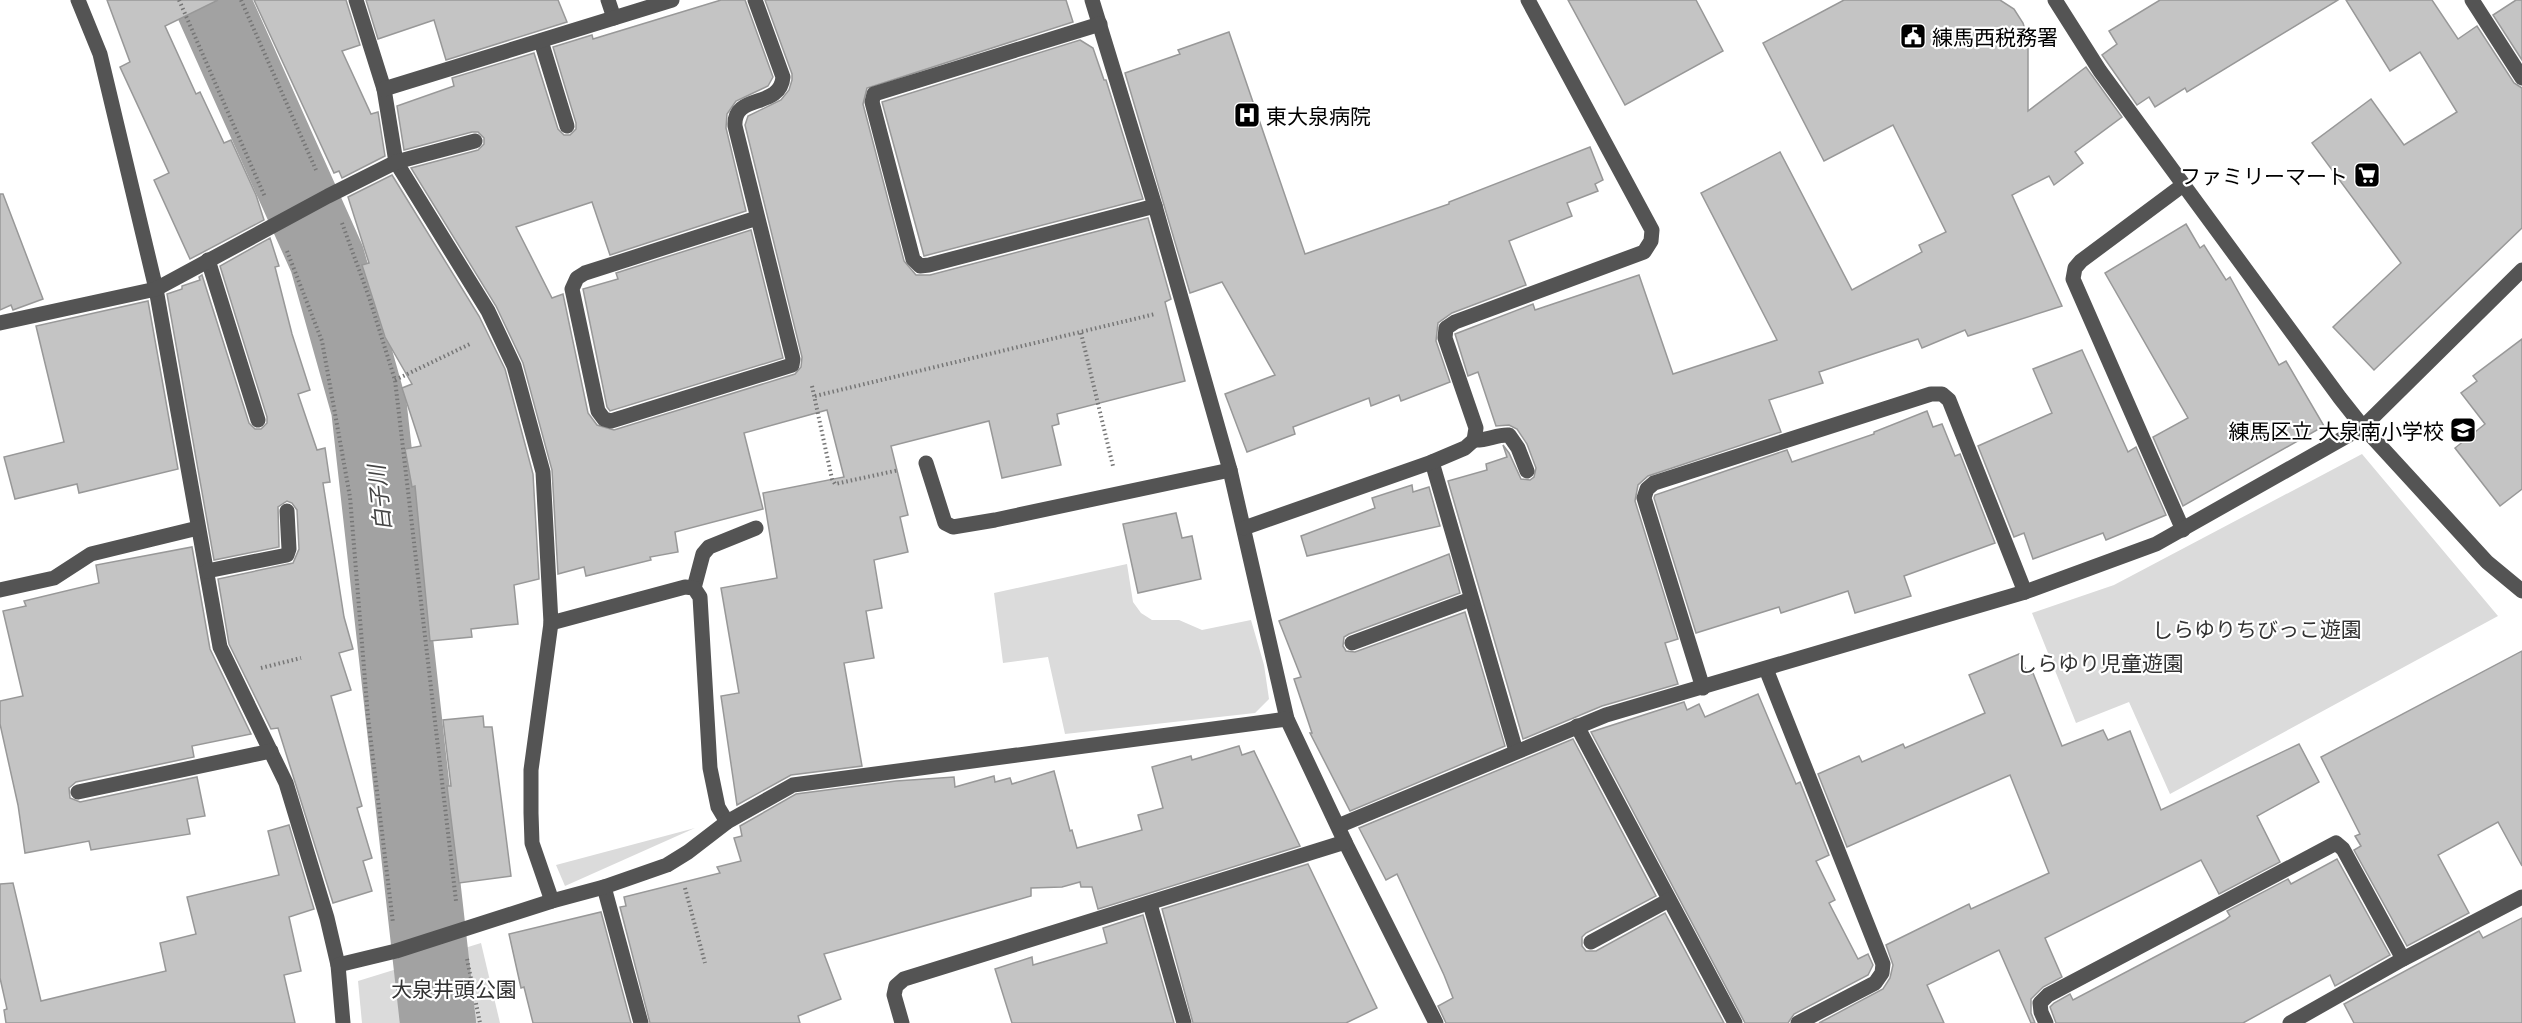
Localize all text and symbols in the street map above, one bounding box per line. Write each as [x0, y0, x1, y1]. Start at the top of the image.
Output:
public building icon: 練馬西税務署 [1898, 21, 1928, 51]
place label: 練馬西税務署 [1932, 24, 2058, 49]
hospital icon: 東大泉病院 [1232, 100, 1262, 130]
place label: 東大泉病院 [1266, 103, 1371, 128]
supermarket icon: ファミリーマート [2352, 160, 2382, 190]
place label: ファミリーマート [2180, 163, 2348, 188]
school or university icon: 練馬区立 大泉南小学校 [2448, 415, 2478, 445]
place label: 練馬区立 大泉南小学校 [2229, 418, 2444, 443]
water label: 白子川 [362, 462, 396, 532]
park label: しらゆりちびっこ遊園 [2152, 616, 2362, 641]
park label: しらゆり児童遊園 [2016, 650, 2184, 675]
park label: 大泉井頭公園 [391, 976, 517, 1001]

